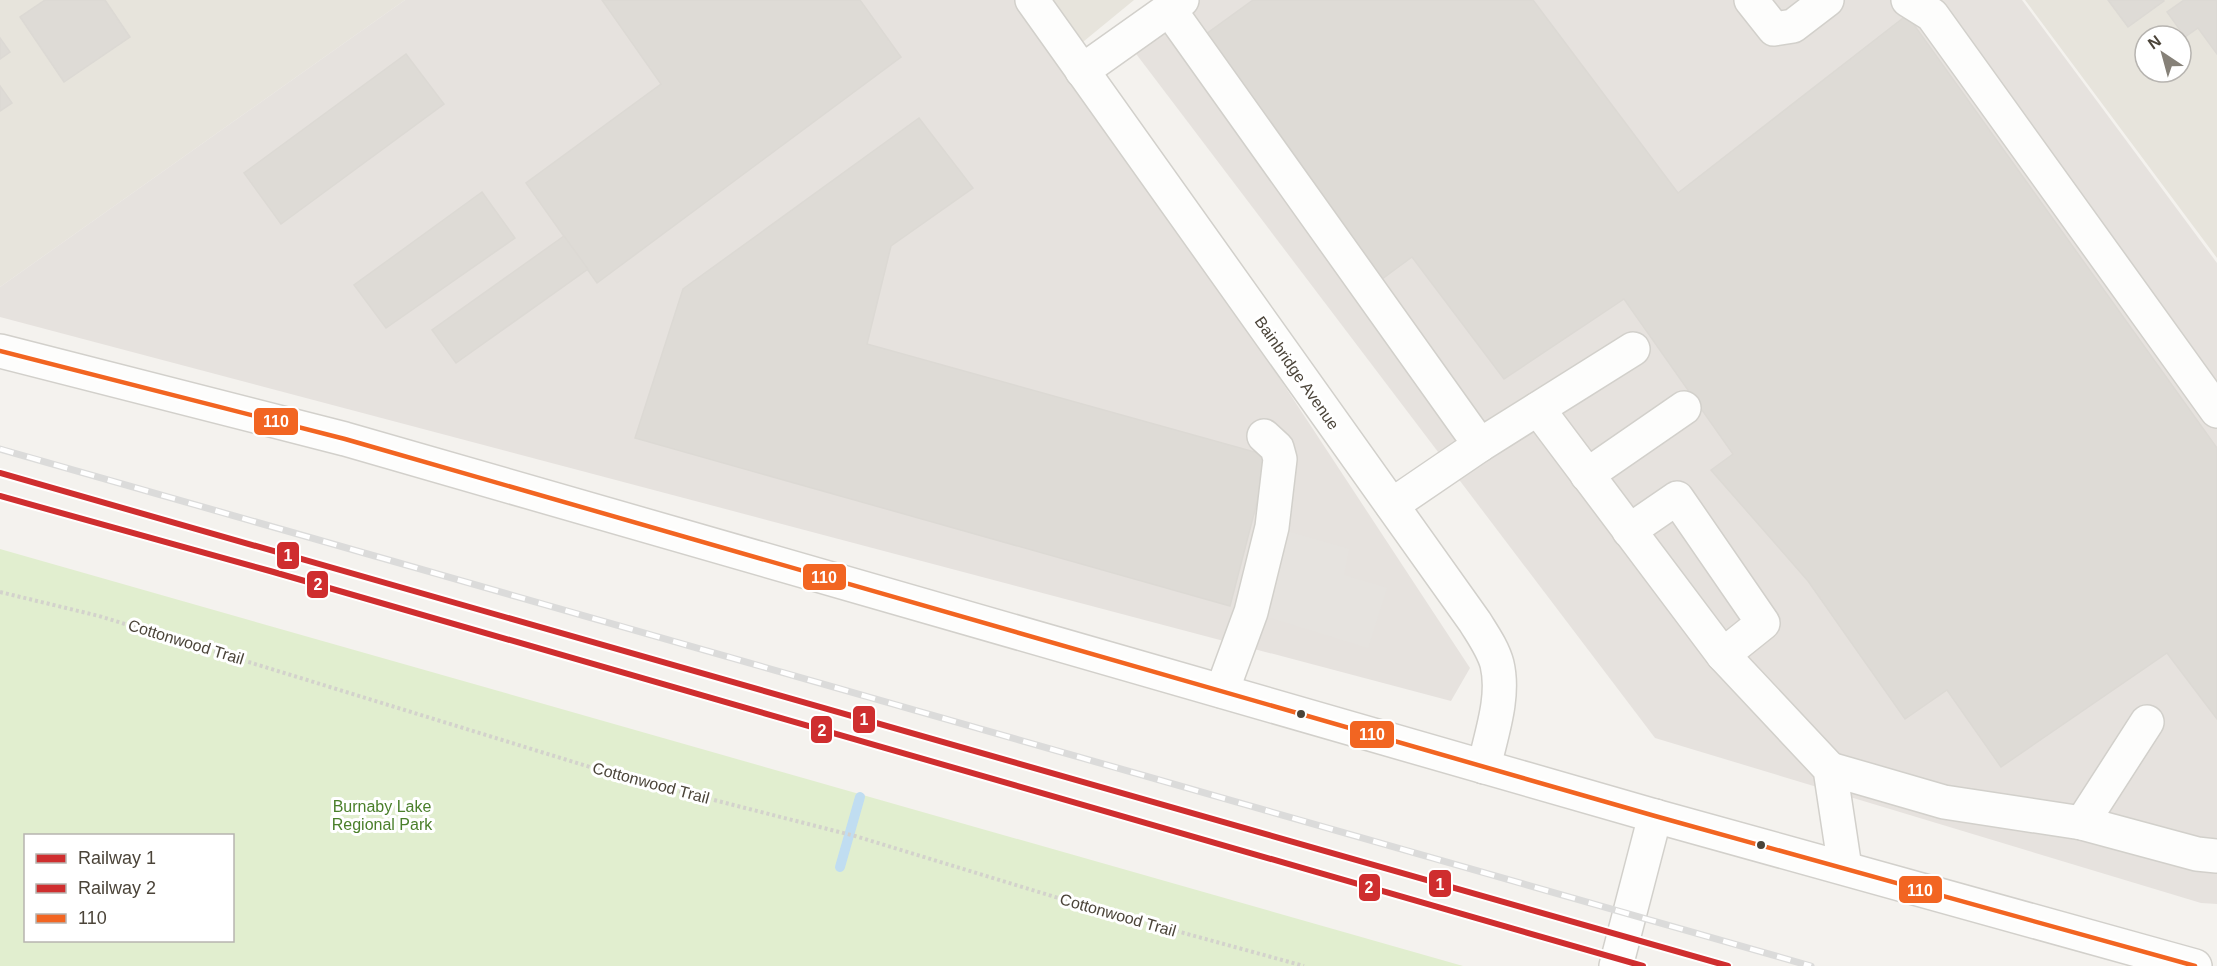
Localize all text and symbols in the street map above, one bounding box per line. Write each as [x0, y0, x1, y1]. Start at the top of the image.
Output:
north arrow [2133, 24, 2193, 84]
text: N [2145, 32, 2164, 53]
street label: Bainbridge Avenue [1252, 313, 1342, 433]
line badge: 110 [253, 407, 299, 436]
text: 110 [263, 413, 289, 430]
line badge: 1 [276, 541, 300, 570]
text: 1 [284, 547, 293, 564]
line badge: 110 [802, 563, 847, 591]
text: 110 [811, 569, 837, 586]
line badge: 2 [306, 570, 329, 599]
text: 2 [314, 576, 323, 593]
street label: Cottonwood Trail [126, 616, 246, 668]
line badge: 1 [852, 705, 876, 734]
unlabelled marker [1295, 708, 1307, 720]
text: 1 [860, 711, 869, 728]
line badge: 2 [810, 715, 833, 744]
line badge: 110 [1349, 720, 1395, 749]
text: 2 [818, 722, 827, 739]
text: 110 [1359, 726, 1385, 743]
street label: Cottonwood Trail [591, 759, 711, 807]
park label: Burnaby Lake Regional Park [332, 798, 433, 833]
legend [24, 834, 234, 942]
unlabelled marker [1755, 839, 1767, 851]
text: Railway 1 [78, 848, 156, 868]
line badge: 1 [1428, 869, 1452, 898]
line badge: 2 [1358, 873, 1381, 902]
line badge: 110 [1898, 875, 1943, 904]
text: 1 [1436, 876, 1445, 893]
text: Railway 2 [78, 878, 156, 898]
text: 2 [1365, 879, 1374, 896]
text: 110 [1907, 882, 1933, 899]
street label: Cottonwood Trail [1058, 890, 1178, 940]
text: 110 [78, 908, 107, 928]

